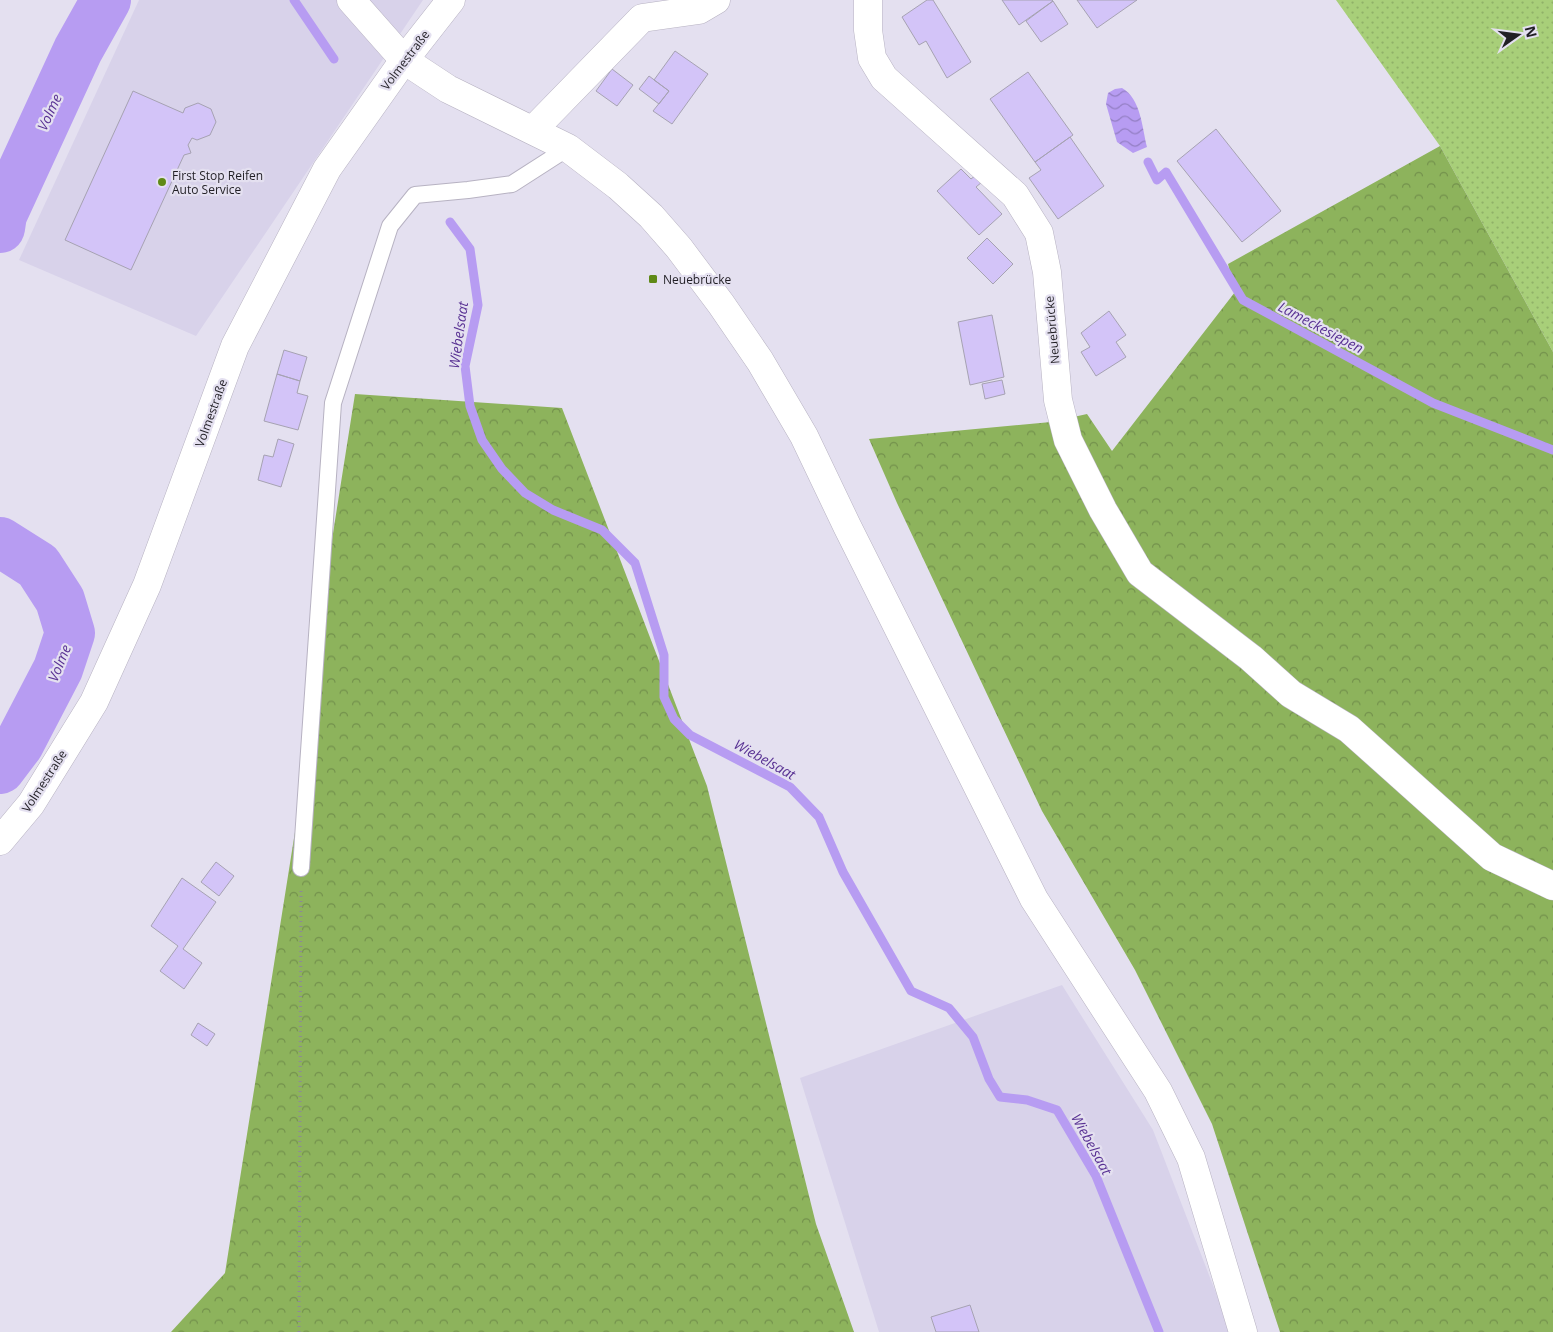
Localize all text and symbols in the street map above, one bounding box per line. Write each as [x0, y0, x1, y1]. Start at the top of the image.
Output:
north arrow [1493, 10, 1543, 60]
text: N [1521, 24, 1542, 40]
street label: Volmestraße [377, 26, 433, 93]
water label: Volme [32, 91, 66, 133]
place label: First Stop Reifen Auto Service [172, 167, 263, 198]
marker: First Stop Reifen Auto Service [156, 176, 168, 188]
place label: Neuebrücke [663, 271, 732, 288]
marker: Neuebrücke [647, 273, 659, 285]
street label: Neuebrücke [1041, 295, 1063, 365]
water label: Lameckesiepen [1275, 297, 1367, 357]
water label: Wiebelsaat [444, 299, 472, 370]
street label: Volmestraße [191, 376, 231, 449]
water label: Volme [43, 642, 75, 684]
water label: Wiebelsaat [731, 734, 800, 784]
street label: Volmestraße [18, 746, 71, 815]
water label: Wiebelsaat [1067, 1110, 1117, 1179]

